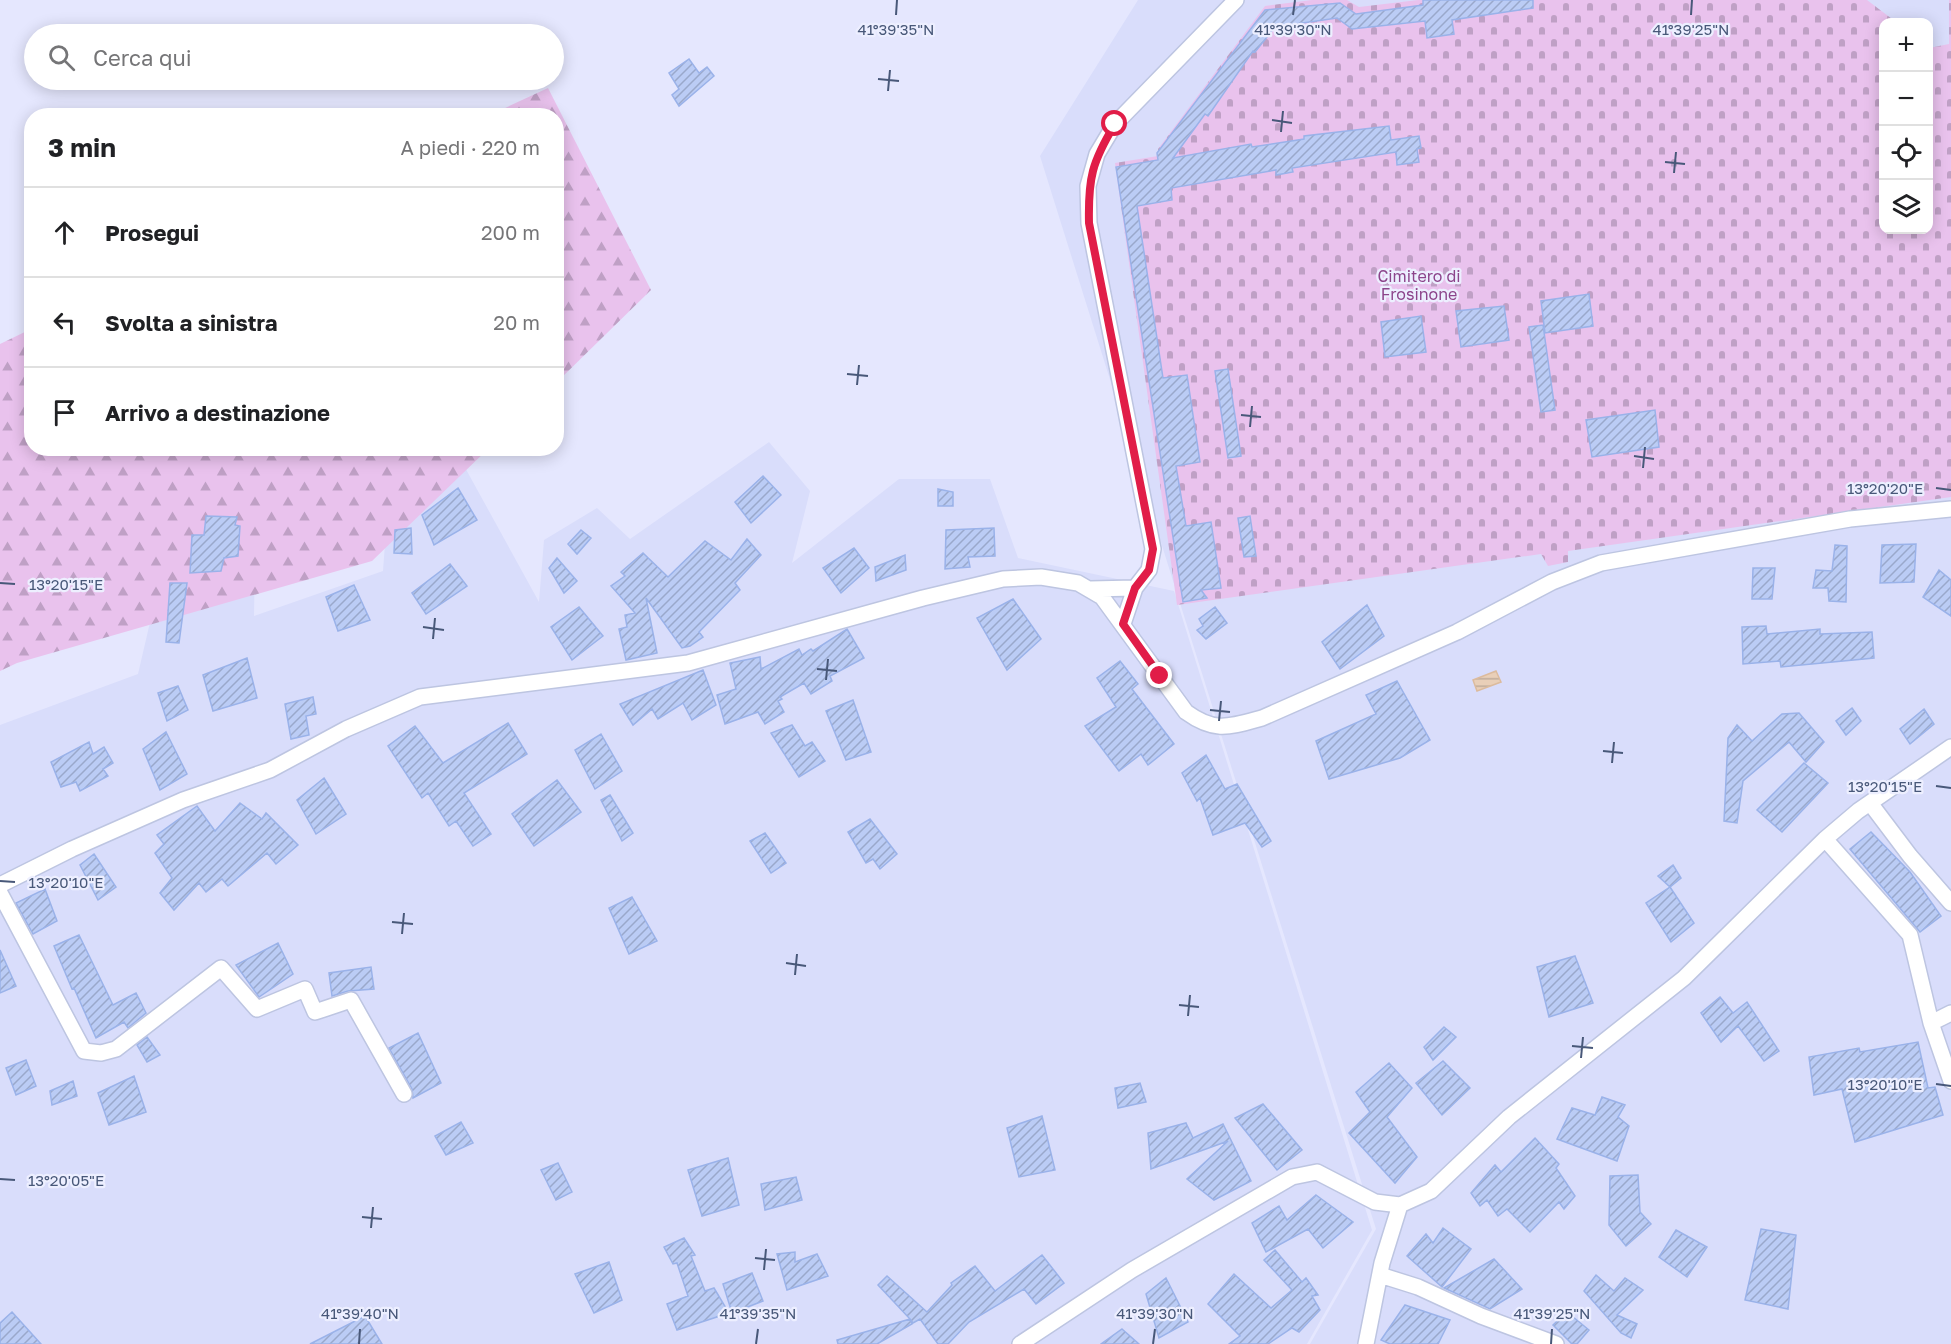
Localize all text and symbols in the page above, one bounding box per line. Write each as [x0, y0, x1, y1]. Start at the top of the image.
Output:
map controls [1879, 18, 1933, 234]
button: + [1879, 18, 1933, 72]
text: 41°39'35"N [858, 20, 934, 38]
text: 41°39'30"N [1254, 20, 1332, 38]
text: 41°39'25"N [1653, 20, 1729, 38]
search box [24, 24, 564, 90]
icon: search [45, 41, 78, 74]
text: Cerca qui [93, 44, 192, 71]
button: − [1879, 72, 1933, 126]
route start [1101, 110, 1127, 136]
button: locate [1879, 126, 1933, 180]
text: 3 min [48, 132, 116, 163]
text: A piedi · 220 m [400, 135, 540, 159]
button: layers [1879, 180, 1933, 234]
icon: ahead [48, 216, 81, 249]
text: Prosegui [105, 219, 199, 246]
text: 200 m [481, 220, 540, 244]
park label: Cimitero di Frosinone [1377, 266, 1461, 304]
icon: left [48, 306, 81, 339]
text: Svolta a sinistra [105, 309, 277, 336]
text: 20 m [493, 310, 540, 334]
icon: arrive [48, 396, 81, 429]
text: Arrivo a destinazione [105, 399, 330, 426]
text: 13°20'20"E [1847, 479, 1923, 497]
text: 13°20'15"E [29, 575, 103, 593]
route end [1146, 662, 1172, 688]
text: 13°20'15"E [1848, 777, 1922, 795]
text: 13°20'10"E [29, 873, 103, 891]
text: 13°20'10"E [1848, 1075, 1922, 1093]
text: 13°20'05"E [28, 1171, 104, 1189]
text: 41°39'40"N [321, 1304, 399, 1322]
text: 41°39'35"N [720, 1304, 796, 1322]
text: 41°39'30"N [1116, 1304, 1194, 1322]
text: 41°39'25"N [1514, 1304, 1590, 1322]

